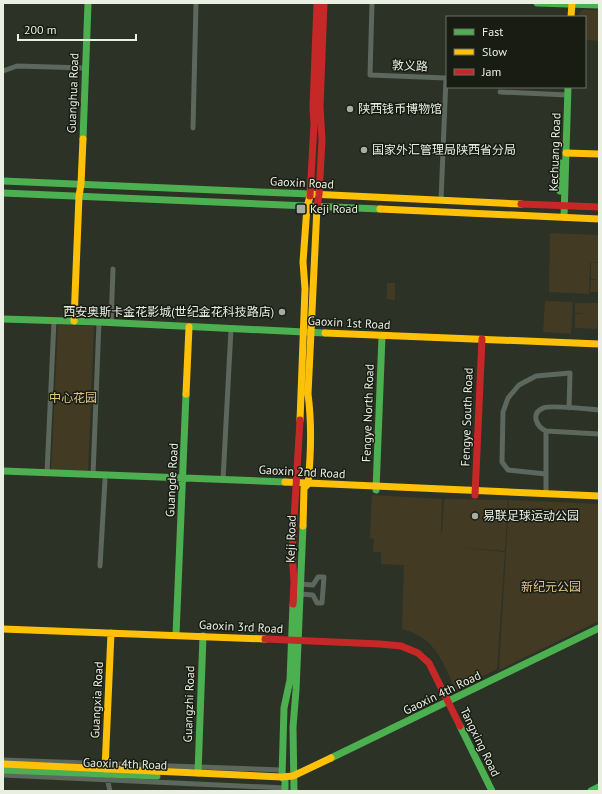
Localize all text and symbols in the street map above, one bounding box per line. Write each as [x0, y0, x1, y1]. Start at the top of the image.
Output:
scale bar [18, 16, 136, 42]
legend [446, 16, 586, 88]
text: 200 m [24, 22, 57, 37]
text: Fast [482, 24, 503, 39]
text: Slow [482, 44, 507, 59]
street label: Guanghua Road [64, 53, 81, 133]
street label: 敦义路 [392, 57, 428, 74]
text: Jam [481, 64, 501, 79]
place label: 陕西钱币博物馆 [358, 101, 442, 116]
marker: 陕西钱币博物馆 [345, 104, 355, 114]
street label: Kechuang Road [546, 112, 563, 192]
place label: 国家外汇管理局陕西省分局 [372, 142, 516, 157]
marker: 国家外汇管理局陕西省分局 [359, 145, 369, 155]
street label: Gaoxin Road [270, 173, 334, 192]
place label: Keji Road [310, 201, 358, 216]
marker: Keji Road [295, 203, 307, 215]
place label: 西安奥斯卡金花影城(世纪金花科技路店) [63, 304, 274, 319]
marker: 西安奥斯卡金花影城(世纪金花科技路店) [277, 307, 287, 317]
street label: Gaoxin 1st Road [307, 313, 391, 332]
street label: Fengye North Road [358, 364, 377, 462]
street label: Fengye South Road [457, 367, 476, 467]
park label: 中心花园 [49, 390, 97, 405]
street label: Guangde Road [162, 443, 181, 517]
street label: Gaoxin 2nd Road [258, 462, 346, 481]
place label: 易联足球运动公园 [483, 508, 579, 523]
marker: 易联足球运动公园 [470, 511, 480, 521]
street label: Keji Road [282, 515, 299, 563]
park label: 新纪元公园 [521, 579, 581, 594]
street label: Gaoxin 3rd Road [199, 617, 284, 636]
street label: Guangxia Road [87, 661, 106, 739]
street label: Guangzhi Road [180, 665, 197, 742]
street label: Gaoxin 4th Road [401, 667, 483, 718]
street label: Tangxing Road [457, 705, 504, 779]
street label: Gaoxin 4th Road [83, 755, 167, 772]

